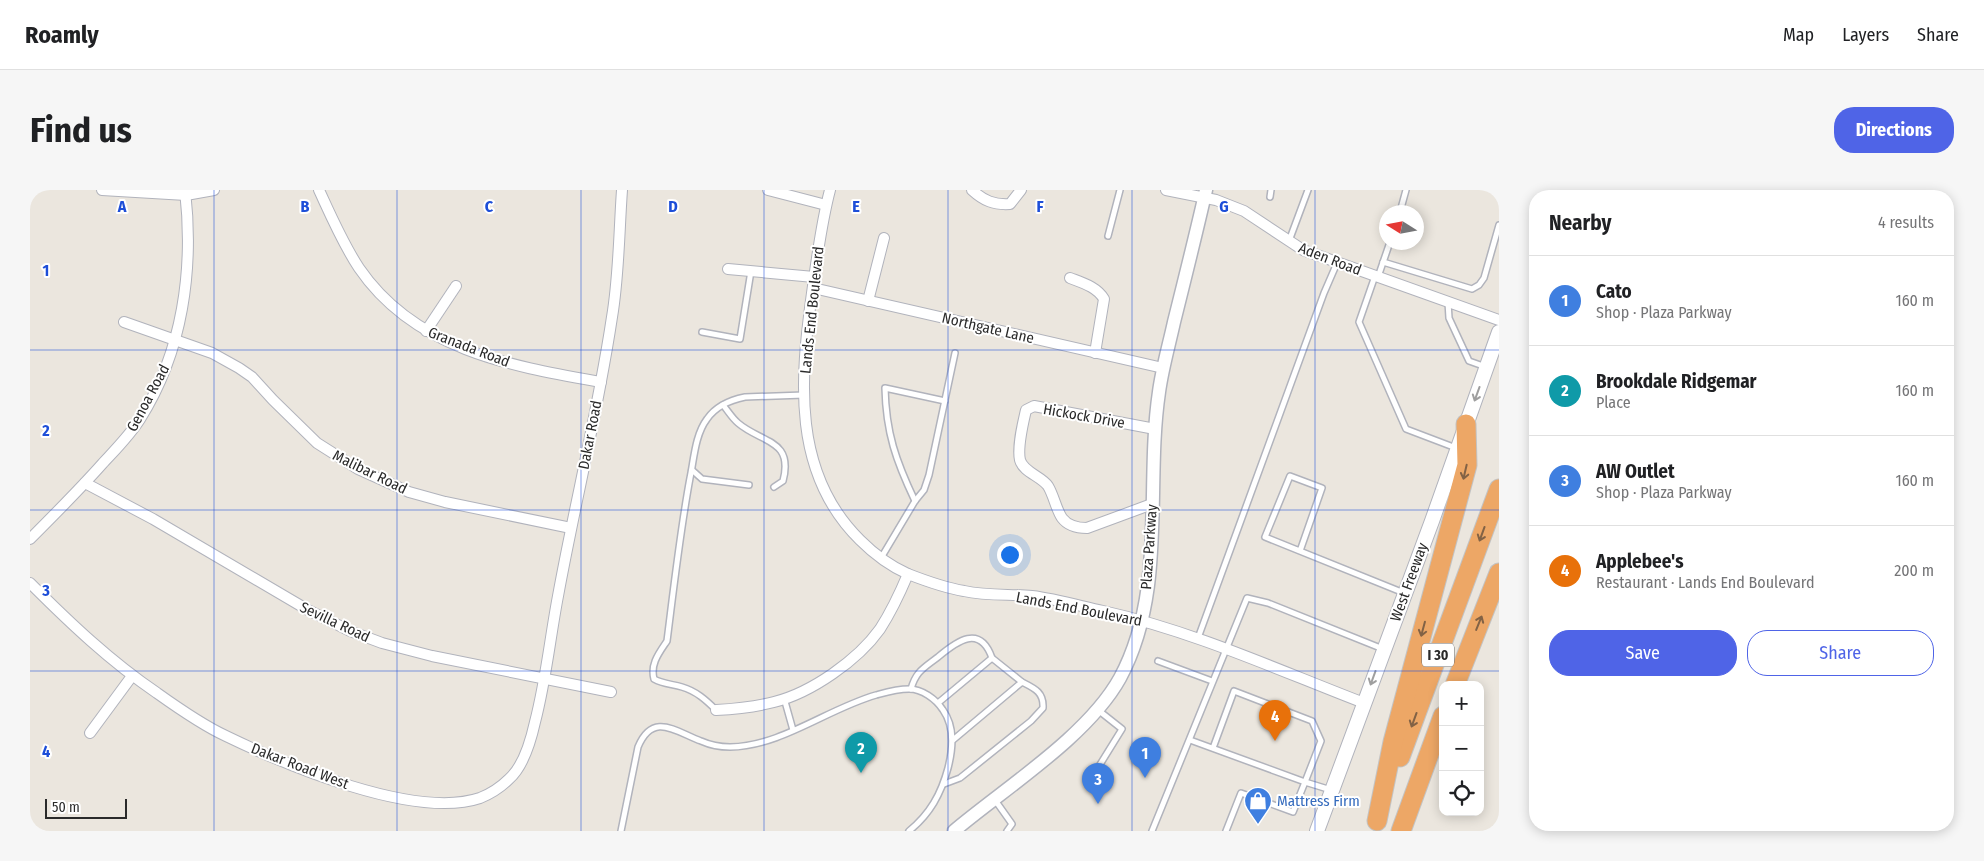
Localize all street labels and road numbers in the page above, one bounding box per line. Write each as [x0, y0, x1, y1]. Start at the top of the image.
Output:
street label: Aden Road [1296, 239, 1364, 279]
street label: Lands End Boulevard [796, 245, 828, 375]
street label: Northgate Lane [940, 309, 1036, 347]
street label: Granada Road [426, 323, 512, 371]
street label: Genoa Road [123, 361, 173, 435]
street label: Dakar Road [574, 399, 606, 471]
street label: Hickock Drive [1042, 400, 1126, 432]
street label: Malibar Road [330, 446, 410, 498]
street label: Plaza Parkway [1137, 503, 1161, 590]
street label: West Freeway [1386, 540, 1432, 624]
street label: Lands End Boulevard [1014, 588, 1144, 630]
street label: Sevilla Road [297, 598, 373, 646]
road number: I 30 [1422, 644, 1454, 666]
street label: Dakar Road West [249, 739, 351, 793]

